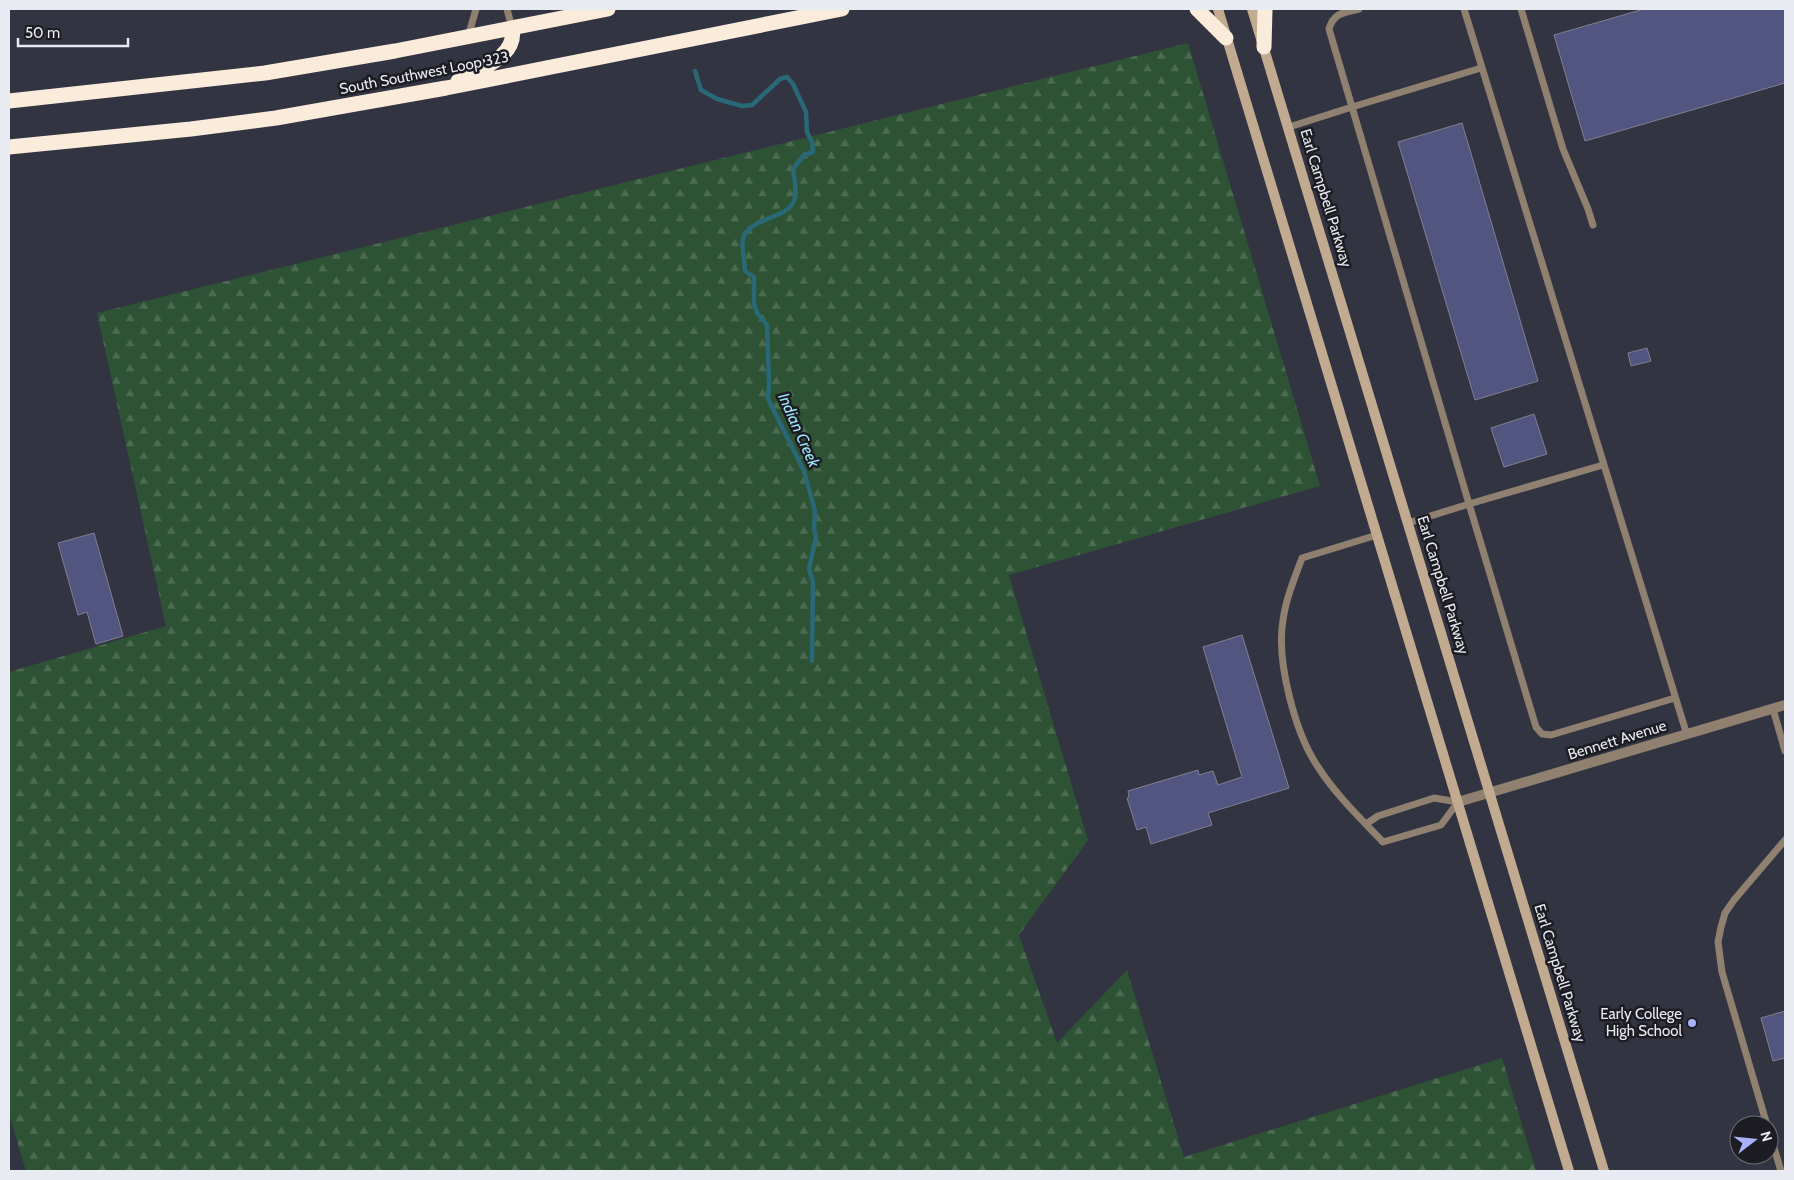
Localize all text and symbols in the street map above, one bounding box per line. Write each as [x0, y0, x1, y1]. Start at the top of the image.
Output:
scale bar [18, 15, 128, 47]
text: 50 m [25, 24, 60, 42]
street label: South Southwest Loop 323 [338, 48, 510, 98]
street label: Earl Campbell Parkway [1296, 127, 1356, 270]
water label: Indian Creek [774, 390, 824, 471]
street label: Earl Campbell Parkway [1413, 514, 1473, 657]
street label: Bennett Avenue [1566, 716, 1669, 764]
street label: Earl Campbell Parkway [1530, 902, 1590, 1045]
place label: Early College High School [1600, 1005, 1682, 1040]
marker: Early College High School [1686, 1017, 1698, 1029]
north arrow [1729, 1115, 1779, 1165]
text: N [1756, 1129, 1777, 1144]

